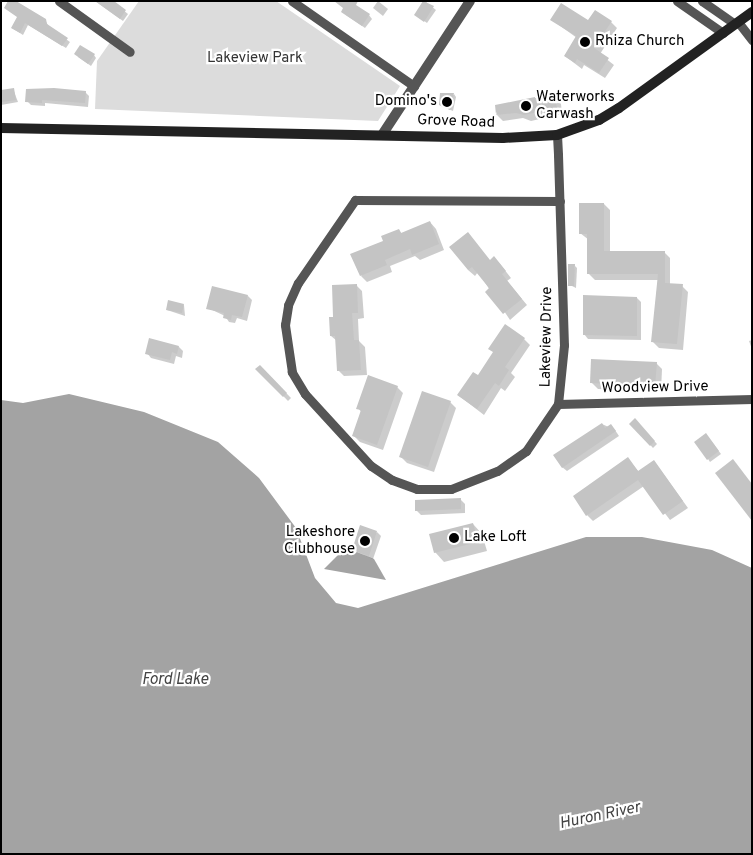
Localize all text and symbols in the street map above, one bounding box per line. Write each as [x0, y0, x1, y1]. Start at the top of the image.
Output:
place label: Rhiza Church [595, 33, 684, 51]
marker: Rhiza Church [579, 36, 591, 48]
park label: Lakeview Park [207, 50, 303, 68]
place label: Waterworks Carwash [536, 88, 615, 123]
place label: Domino's [375, 93, 437, 111]
marker: Domino's [441, 96, 453, 108]
marker: Waterworks Carwash [520, 100, 532, 112]
street label: Grove Road [417, 112, 495, 132]
street label: Lakeview Drive [537, 286, 557, 388]
street label: Woodview Drive [601, 378, 709, 398]
place label: Lakeshore Clubhouse [284, 523, 355, 558]
place label: Lake Loft [464, 529, 527, 547]
marker: Lake Loft [448, 532, 460, 544]
marker: Lakeshore Clubhouse [359, 535, 371, 547]
water label: Ford Lake [142, 670, 208, 690]
water label: Huron River [558, 798, 642, 834]

